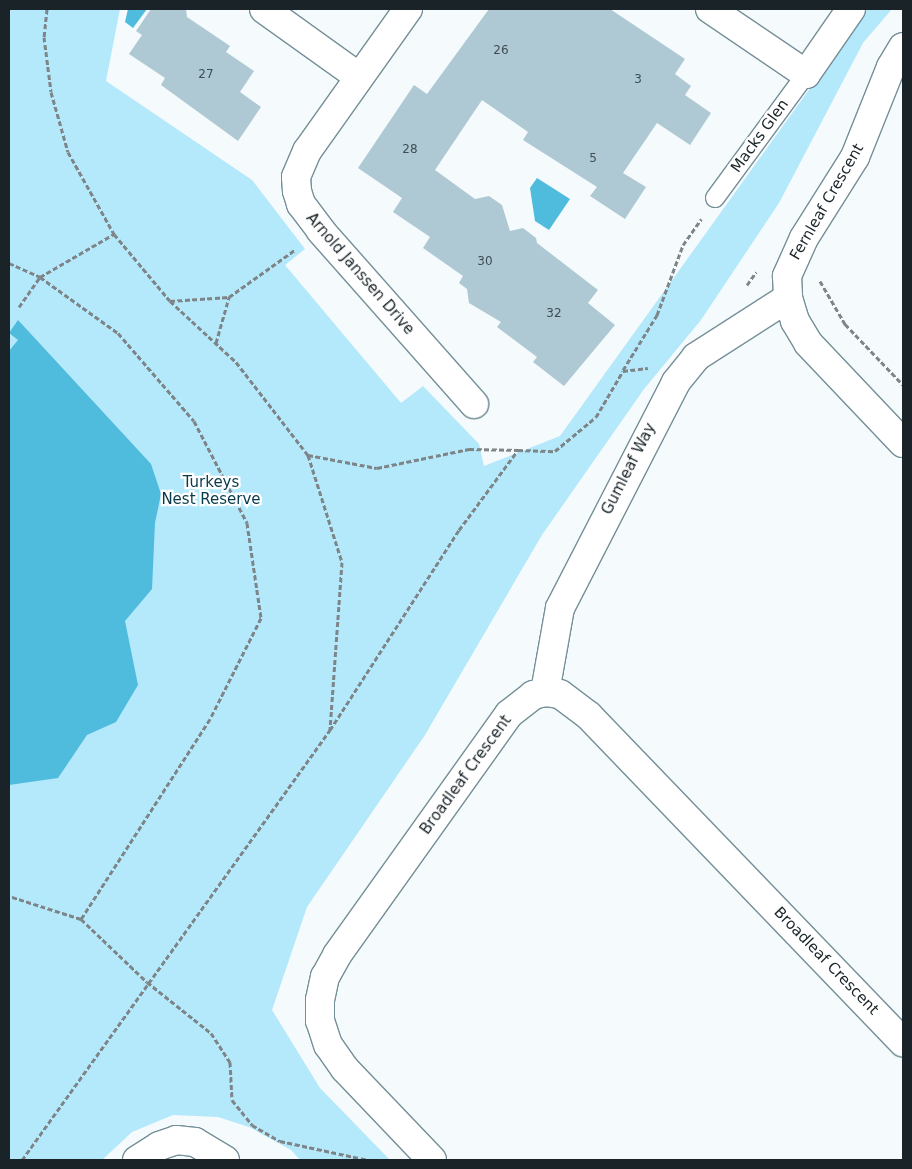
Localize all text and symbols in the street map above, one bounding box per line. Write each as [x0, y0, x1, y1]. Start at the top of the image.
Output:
house number: 26 [493, 44, 509, 58]
house number: 27 [198, 68, 214, 82]
house number: 3 [634, 73, 642, 87]
street label: Macks Glen [727, 96, 793, 176]
street label: Fernleaf Crescent [786, 141, 868, 263]
house number: 28 [402, 143, 418, 157]
house number: 5 [589, 152, 597, 166]
street label: Arnold Janssen Drive [302, 209, 418, 339]
house number: 30 [477, 255, 493, 269]
house number: 32 [546, 307, 562, 321]
street label: Gumleaf Way [598, 420, 660, 518]
park label: Turkeys Nest Reserve [161, 473, 261, 508]
street label: Broadleaf Crescent [417, 712, 515, 838]
street label: Broadleaf Crescent [770, 903, 882, 1019]

